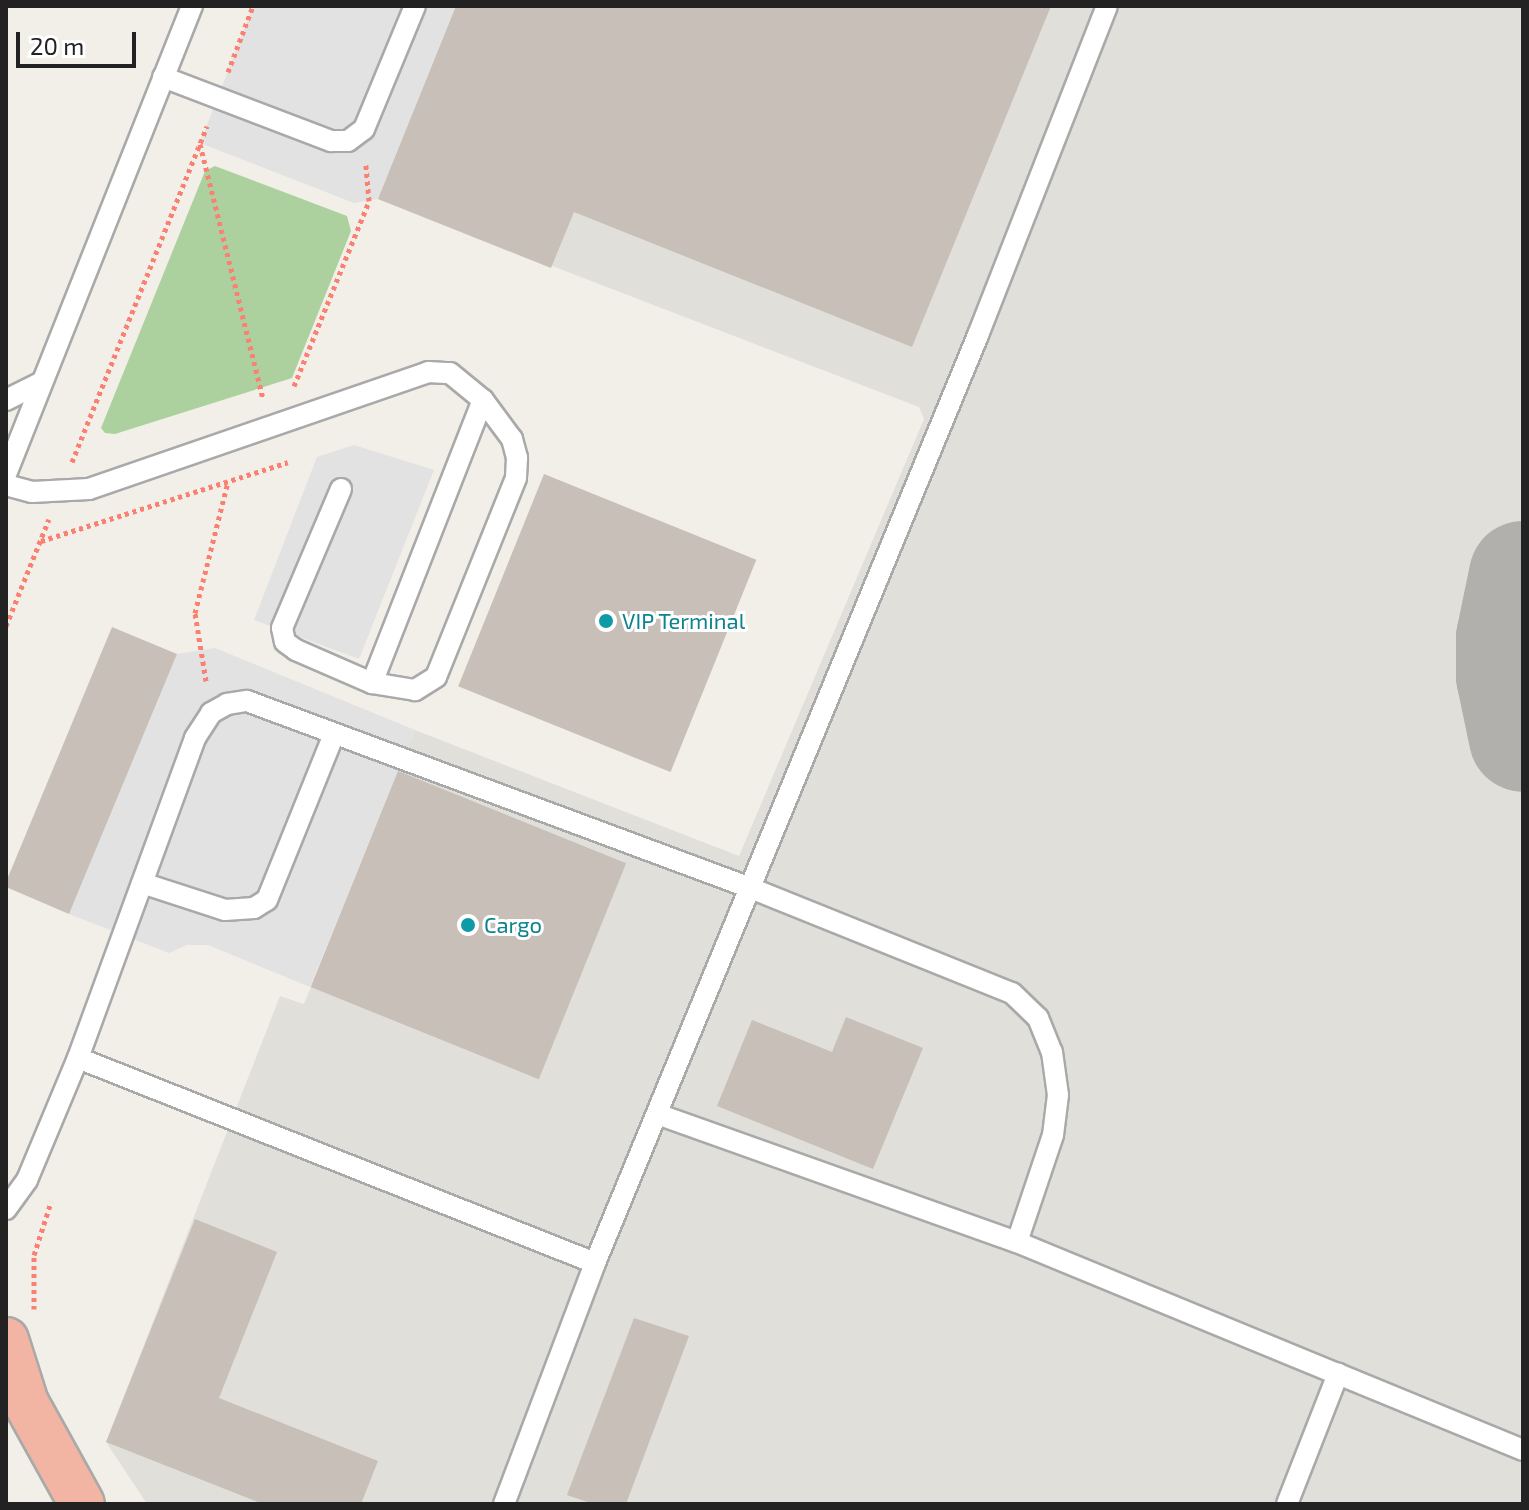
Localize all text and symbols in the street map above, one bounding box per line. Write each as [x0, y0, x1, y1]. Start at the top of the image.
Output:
scale bar [20, 16, 140, 66]
text: 20 m [30, 31, 84, 60]
place label: VIP Terminal [622, 608, 746, 634]
marker: VIP Terminal [597, 612, 615, 630]
place label: Cargo [484, 912, 542, 938]
marker: Cargo [459, 916, 477, 934]

